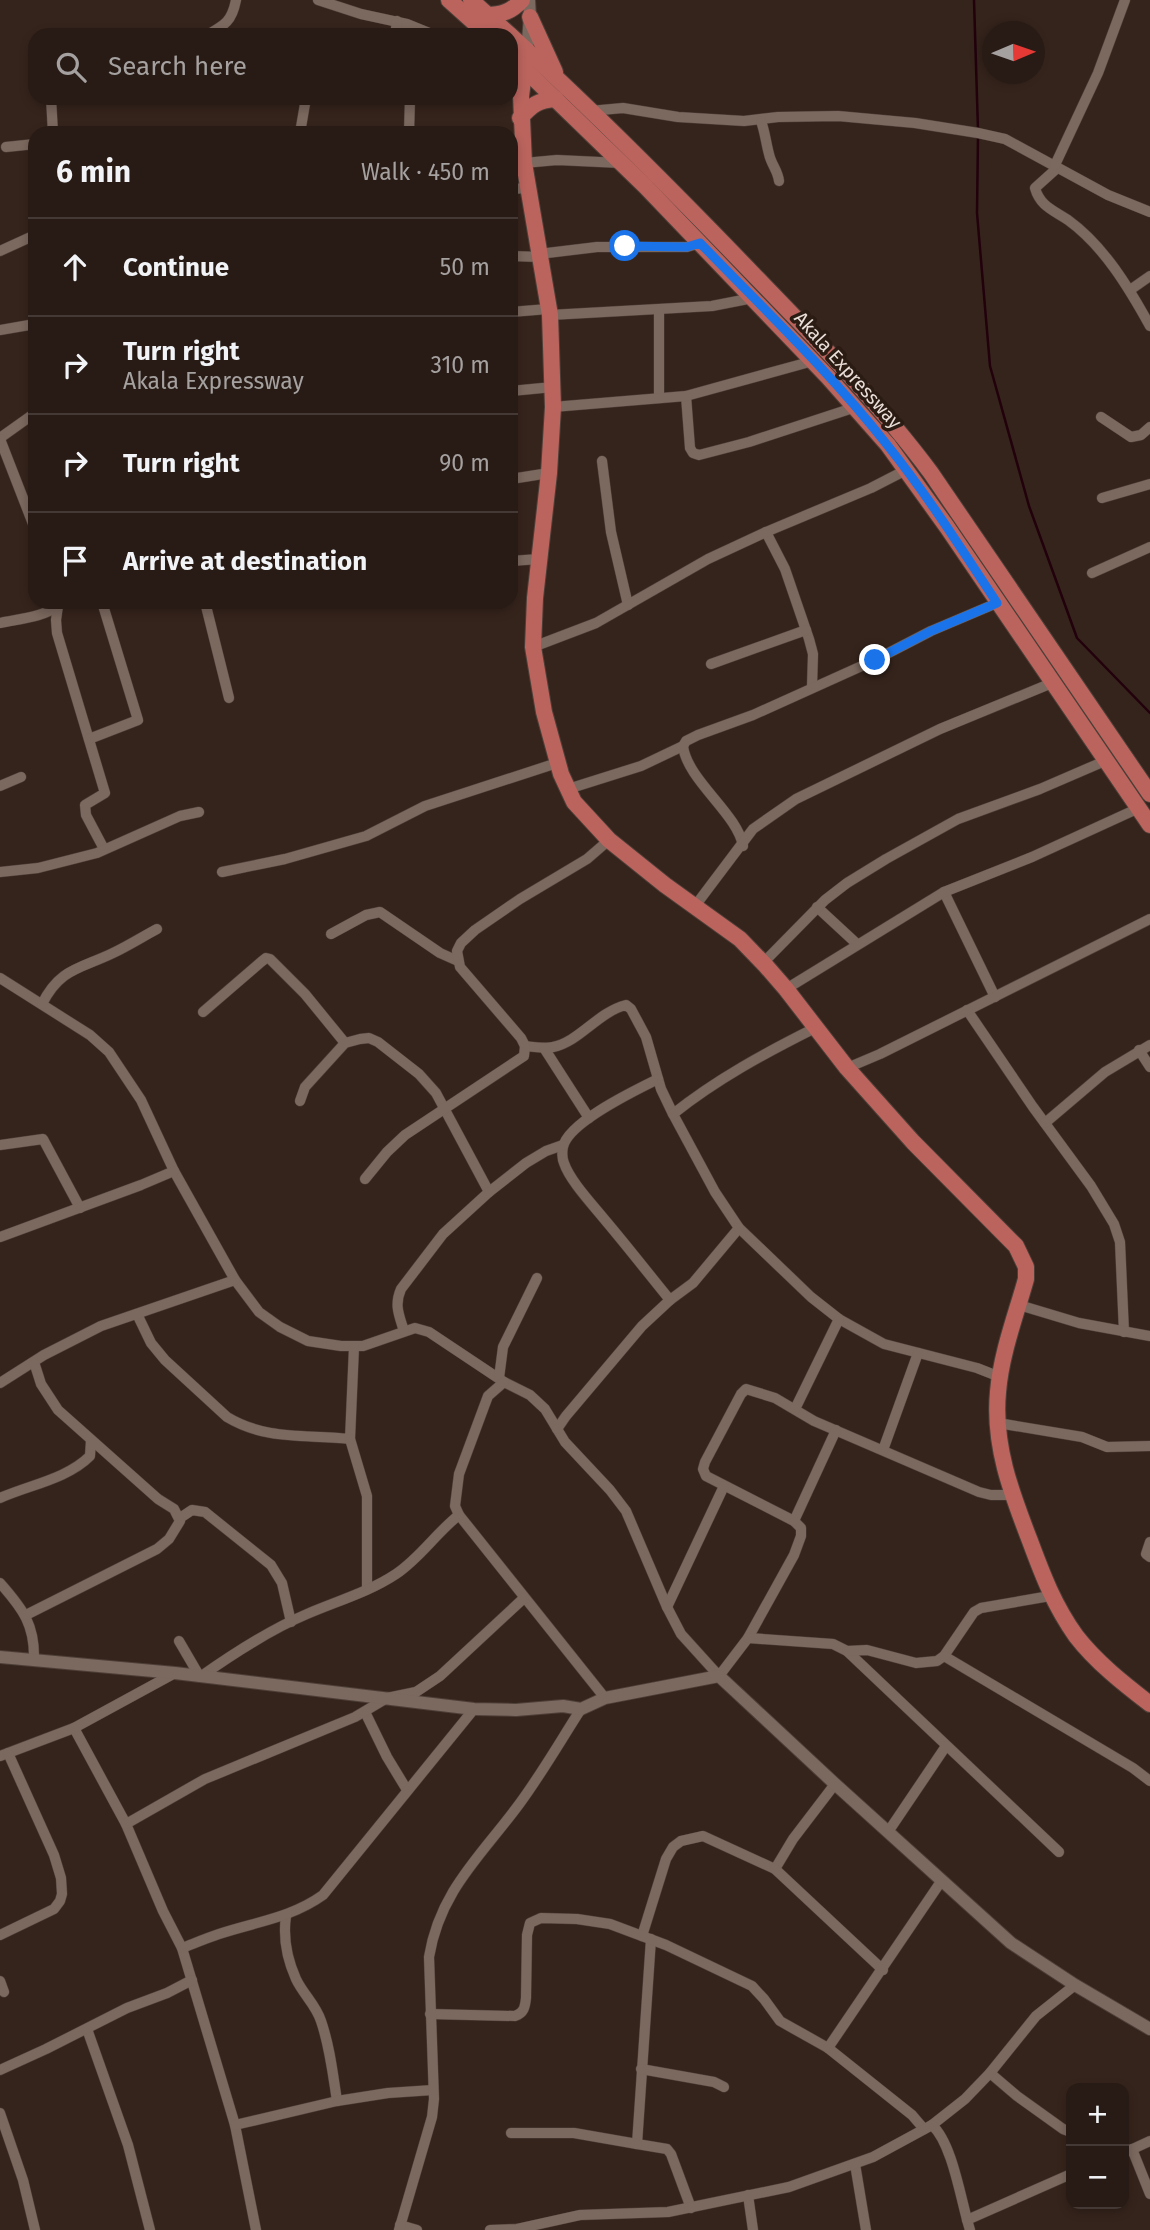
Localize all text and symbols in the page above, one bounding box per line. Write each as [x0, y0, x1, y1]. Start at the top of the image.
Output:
north arrow [982, 21, 1045, 84]
search box [28, 28, 518, 105]
icon: search [52, 48, 90, 86]
text: Search here [108, 51, 247, 82]
text: 6 min [56, 154, 131, 190]
text: Walk · 450 m [361, 158, 490, 186]
route start [609, 230, 640, 261]
icon: ahead [56, 248, 94, 286]
text: Continue [123, 252, 229, 283]
text: 50 m [440, 253, 490, 281]
street label: Akala Expressway [789, 307, 907, 434]
text: Turn right [123, 336, 240, 367]
icon: right [56, 346, 94, 384]
text: 310 m [430, 351, 490, 379]
text: Akala Expressway [123, 367, 304, 395]
icon: right [56, 444, 94, 482]
text: Turn right [123, 448, 240, 479]
text: 90 m [439, 449, 490, 477]
icon: arrive [56, 542, 94, 580]
text: Arrive at destination [123, 546, 367, 577]
route end [859, 644, 890, 675]
map controls [1066, 2083, 1129, 2209]
button: + [1066, 2083, 1129, 2146]
button: − [1066, 2146, 1129, 2209]

